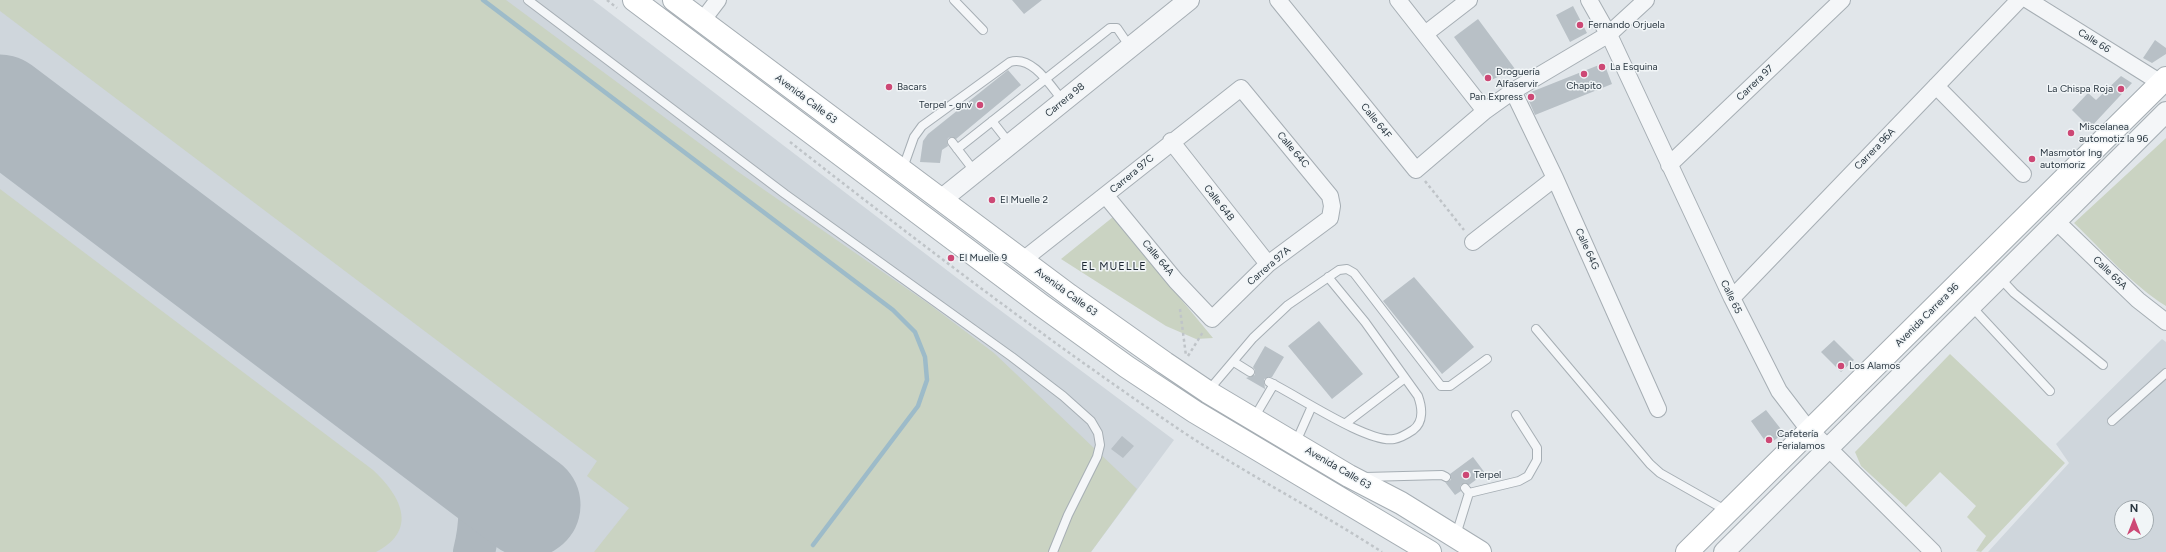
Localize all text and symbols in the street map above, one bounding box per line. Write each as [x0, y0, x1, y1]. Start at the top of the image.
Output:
place label: Fernando Orjuela [1588, 19, 1665, 31]
marker: Fernando Orjuela [1575, 20, 1585, 30]
street label: Calle 66 [2076, 26, 2112, 56]
place label: La Esquina [1610, 61, 1658, 73]
marker: La Esquina [1597, 62, 1607, 72]
street label: Carrera 97 [1734, 63, 1776, 103]
place label: Droguería Alfaservir [1496, 66, 1540, 90]
marker: Chapito [1579, 69, 1589, 79]
street label: Avenida Calle 63 [773, 72, 839, 126]
marker: Droguería Alfaservir [1483, 73, 1493, 83]
street label: Carrera 98 [1043, 80, 1087, 120]
place label: Chapito [1566, 80, 1602, 92]
place label: Bacars [897, 81, 927, 93]
marker: Bacars [884, 82, 894, 92]
place label: La Chispa Roja [2047, 83, 2113, 95]
marker: La Chispa Roja [2116, 84, 2126, 94]
place label: Pan Express [1469, 91, 1523, 103]
marker: Pan Express [1526, 92, 1536, 102]
place label: Terpel - gnv [919, 99, 972, 111]
marker: Terpel - gnv [975, 100, 985, 110]
street label: Calle 64F [1358, 101, 1394, 141]
place label: Miscelanea automotiz la 96 [2079, 121, 2148, 144]
street label: Carrera 96A [1852, 126, 1898, 172]
marker: Miscelanea automotiz la 96 [2066, 128, 2076, 138]
street label: Calle 64C [1274, 129, 1312, 171]
place label: Masmotor Ing automoriz [2040, 147, 2102, 170]
street label: Carrera 97C [1108, 152, 1156, 196]
marker: Masmotor Ing automoriz [2027, 154, 2037, 164]
street label: Calle 64B [1201, 183, 1237, 223]
place label: El Muelle 2 [1000, 194, 1048, 206]
marker: El Muelle 2 [987, 195, 997, 205]
street label: Calle 64G [1573, 226, 1601, 272]
street label: Calle 64A [1139, 238, 1177, 278]
street label: Carrera 97A [1245, 244, 1293, 288]
place label: El Muelle 9 [959, 252, 1007, 264]
marker: El Muelle 9 [946, 253, 956, 263]
street label: Calle 65A [2090, 254, 2130, 292]
district label: EL MUELLE [1081, 260, 1147, 274]
street label: Avenida Calle 63 [1032, 265, 1100, 319]
street label: Calle 65 [1718, 278, 1744, 316]
street label: Avenida Carrera 96 [1893, 281, 1961, 349]
place label: Los Alamos [1849, 360, 1900, 372]
marker: Los Alamos [1836, 361, 1846, 371]
place label: Cafetería Ferialamos [1777, 428, 1825, 452]
marker: Cafetería Ferialamos [1764, 435, 1774, 445]
street label: Avenida Calle 63 [1303, 444, 1373, 492]
place label: Terpel [1474, 469, 1501, 481]
marker: Terpel [1461, 470, 1471, 480]
north arrow [2114, 500, 2154, 540]
text: N [2130, 502, 2138, 515]

